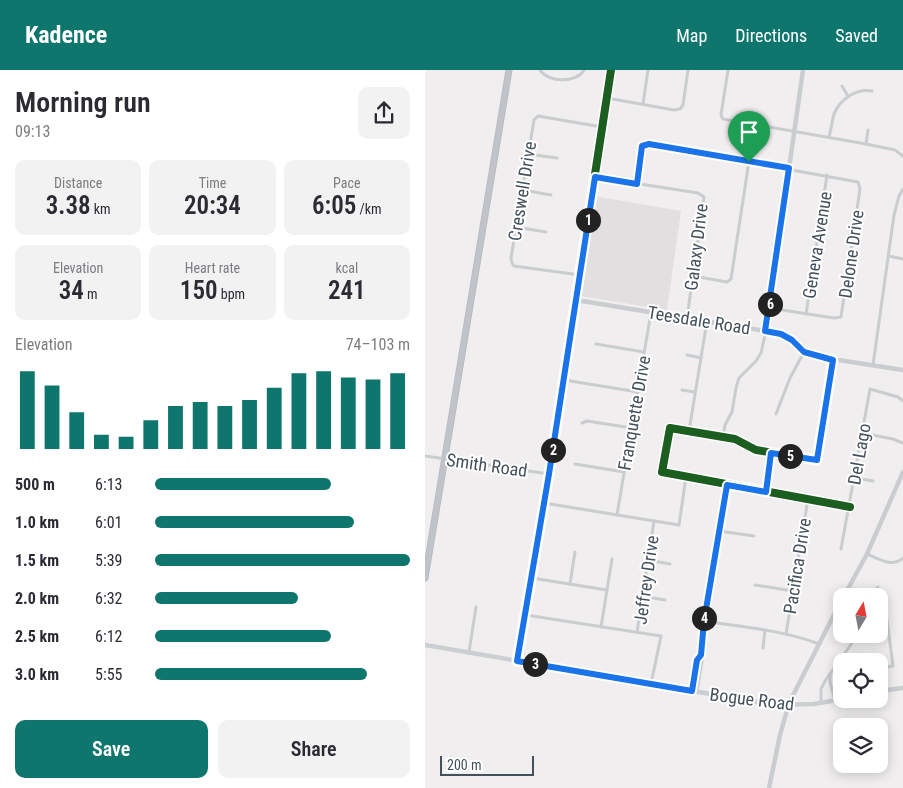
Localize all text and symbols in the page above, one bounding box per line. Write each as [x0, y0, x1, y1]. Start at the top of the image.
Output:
text: Kadence [25, 21, 107, 49]
text: Map [676, 25, 707, 46]
text: Directions [735, 25, 807, 46]
text: Saved [835, 25, 878, 46]
text: Morning run [15, 86, 151, 119]
button: share [358, 87, 410, 139]
pin [728, 111, 770, 162]
icon: arrive [735, 118, 763, 146]
text: 09:13 [15, 122, 50, 141]
street label: Creswell Drive [504, 140, 540, 242]
text: Distance [54, 175, 102, 191]
text: Time [199, 175, 226, 191]
text: Pace [333, 175, 361, 191]
street label: Geneva Avenue [798, 190, 836, 300]
text: 3.38 [46, 191, 91, 220]
text: 20:34 [184, 191, 241, 220]
text: 6:05 [312, 191, 356, 220]
text: km [91, 201, 111, 217]
text: /km [356, 201, 382, 217]
street label: Galaxy Drive [680, 202, 712, 292]
pin: 1 [575, 208, 601, 232]
street label: Delone Drive [834, 208, 868, 300]
text: 1 [585, 212, 592, 228]
text: Elevation [53, 260, 103, 276]
text: Heart rate [185, 260, 240, 276]
text: kcal [336, 260, 358, 276]
text: 34 [59, 276, 84, 305]
text: 150 [180, 276, 218, 305]
text: 241 [328, 276, 366, 305]
text: m [84, 286, 98, 302]
text: bpm [218, 286, 245, 302]
pin: 6 [757, 292, 783, 316]
text: 6 [767, 296, 774, 312]
street label: Teesdale Road [646, 301, 752, 339]
text: Elevation [15, 335, 73, 354]
text: 74–103 m [346, 335, 410, 354]
street label: Franquette Drive [614, 354, 654, 472]
street label: Del Lago [843, 422, 875, 486]
pin: 2 [541, 438, 565, 462]
text: 2 [550, 442, 557, 458]
pin: 5 [777, 444, 803, 468]
text: 5 [787, 448, 794, 464]
street label: Smith Road [445, 449, 529, 481]
text: 500 m [15, 475, 55, 494]
text: 6:13 [95, 475, 122, 494]
text: 1.0 km [15, 513, 59, 532]
text: 6:01 [95, 513, 122, 532]
street label: Pacifica Drive [779, 517, 815, 615]
street label: Jeffrey Drive [629, 534, 663, 626]
text: 1.5 km [15, 551, 59, 570]
text: 5:39 [95, 551, 122, 570]
north arrow [833, 588, 887, 642]
map controls [833, 588, 888, 773]
text: 2.0 km [15, 589, 59, 608]
text: 6:32 [95, 589, 122, 608]
pin: 4 [691, 606, 717, 630]
text: 4 [701, 610, 708, 626]
text: 2.5 km [15, 627, 59, 646]
text: 6:12 [95, 627, 122, 646]
pin: 3 [523, 652, 547, 676]
button: locate [833, 653, 888, 708]
text: 3 [532, 656, 539, 672]
text: 3.0 km [15, 665, 59, 684]
text: 5:55 [95, 665, 122, 684]
street label: Bogue Road [708, 683, 796, 715]
button: layers [833, 718, 888, 773]
button: Save [15, 720, 208, 778]
button: Share [218, 720, 410, 778]
scale bar [440, 753, 534, 776]
text: 200 m [447, 757, 482, 773]

